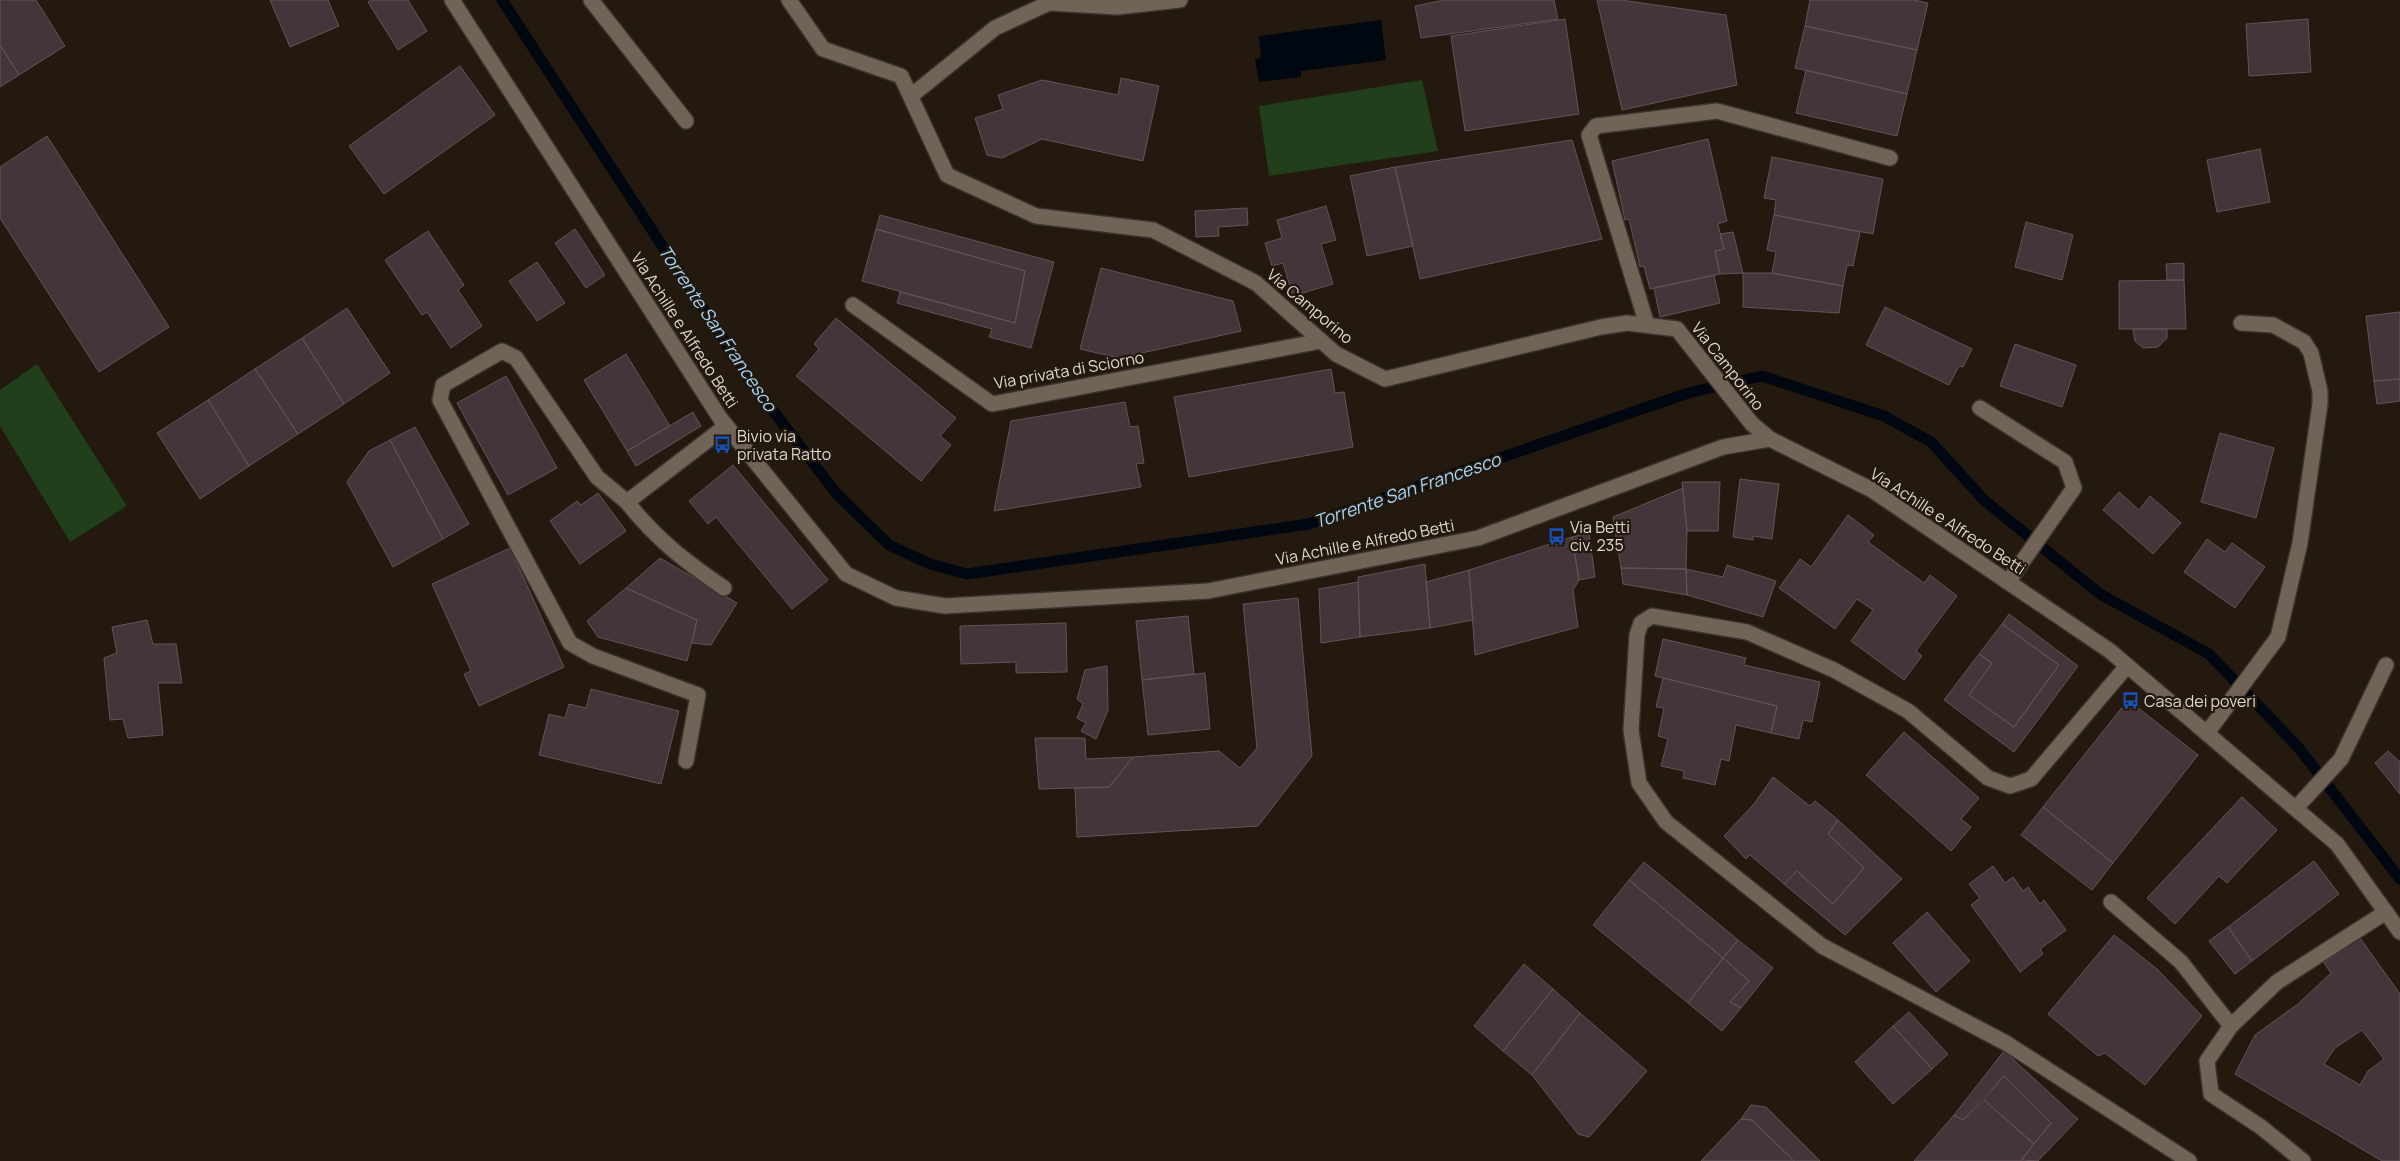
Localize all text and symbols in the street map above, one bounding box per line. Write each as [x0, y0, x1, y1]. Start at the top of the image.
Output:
water label: Torrente San Francesco [653, 240, 783, 417]
street label: Via Achille e Alfredo Betti [626, 248, 744, 412]
street label: Via Camporino [1262, 263, 1358, 349]
street label: Via Camporino [1687, 317, 1769, 415]
street label: Via privata di Sciorno [992, 346, 1146, 394]
place label: Bivio via privata Ratto [737, 425, 831, 465]
bus stop icon: Bivio via privata Ratto [713, 435, 733, 455]
water label: Torrente San Francesco [1310, 446, 1505, 533]
street label: Via Achille e Alfredo Betti [1866, 462, 2030, 580]
street label: Via Achille e Alfredo Betti [1274, 514, 1456, 570]
place label: Via Betti civ. 235 [1570, 516, 1630, 556]
bus stop icon: Via Betti civ. 235 [1546, 526, 1566, 546]
place label: Casa dei poveri [2144, 690, 2256, 712]
bus stop icon: Casa dei poveri [2120, 691, 2140, 711]

